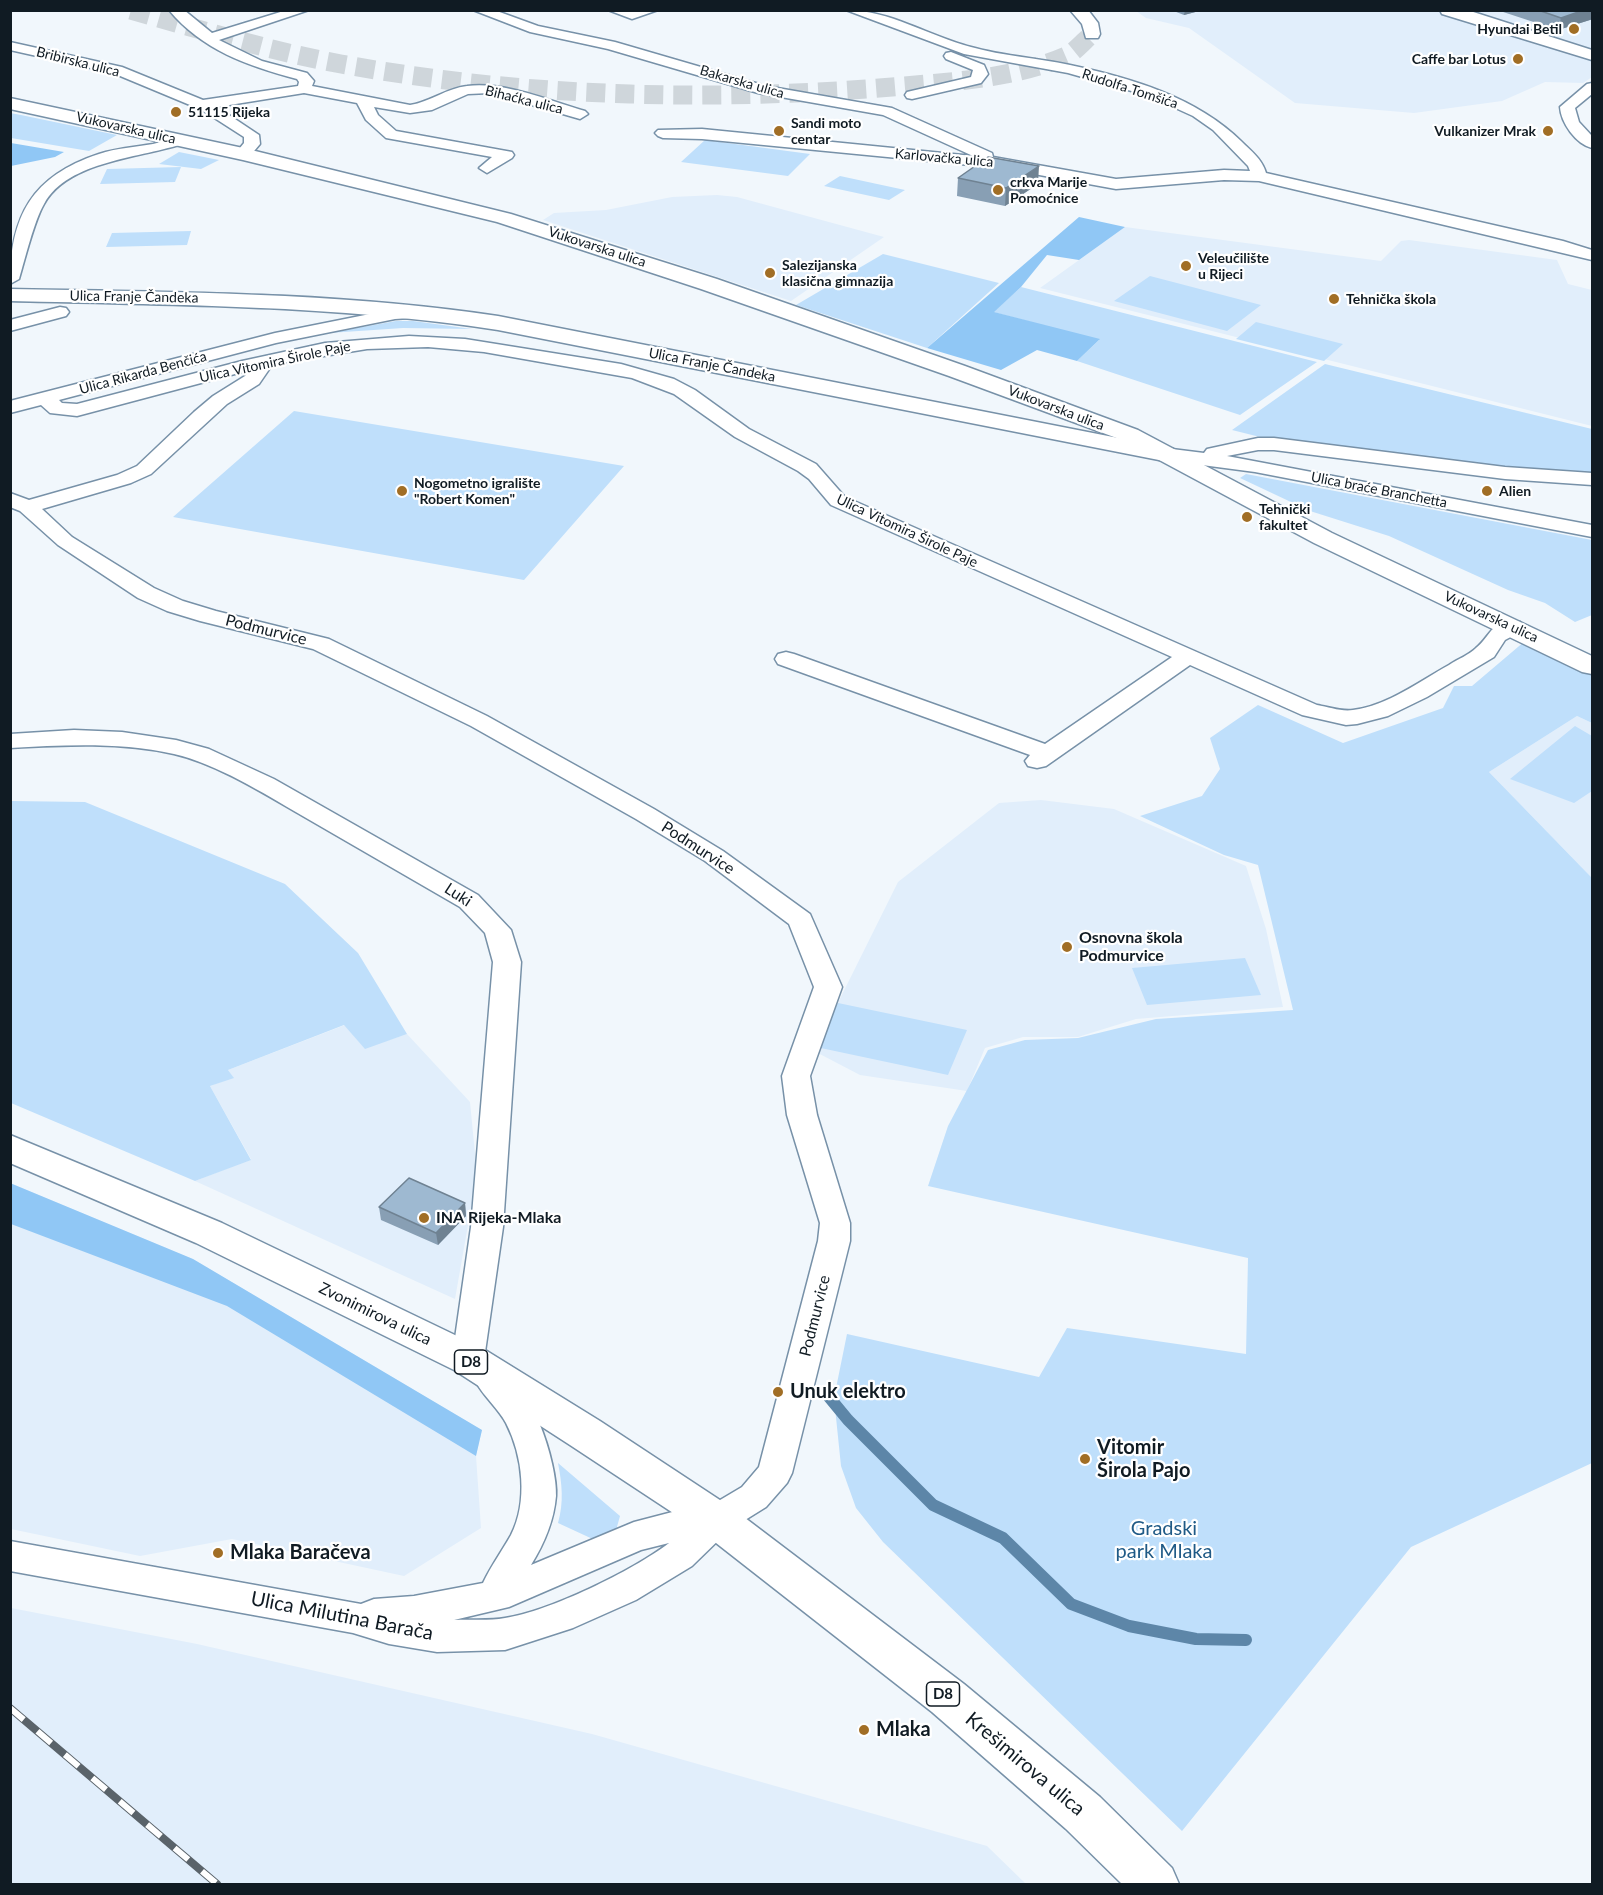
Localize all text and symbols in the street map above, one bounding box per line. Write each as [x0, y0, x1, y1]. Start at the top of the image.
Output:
place label: Hyundai Betil [1477, 21, 1562, 37]
marker: Hyundai Betil [1567, 22, 1581, 36]
street label: Bribirska ulica [35, 44, 121, 80]
place label: Caffe bar Lotus [1412, 51, 1506, 67]
marker: Caffe bar Lotus [1511, 52, 1525, 66]
street label: Bakarska ulica [698, 62, 786, 102]
street label: Rudolfa Tomšića [1080, 66, 1180, 112]
street label: Bihaćka ulica [483, 82, 565, 118]
place label: 51115 Rijeka [188, 104, 270, 120]
marker: 51115 Rijeka [169, 105, 183, 119]
street label: Vukovarska ulica [74, 108, 178, 148]
place label: Sandi moto centar [791, 115, 861, 148]
place label: Vulkanizer Mrak [1434, 123, 1536, 139]
marker: Sandi moto centar [772, 124, 786, 138]
marker: Vulkanizer Mrak [1541, 124, 1555, 138]
street label: Karlovačka ulica [894, 145, 994, 171]
place label: crkva Marije Pomoćnice [1010, 174, 1087, 206]
marker: crkva Marije Pomoćnice [991, 183, 1005, 197]
street label: Vukovarska ulica [546, 223, 648, 271]
place label: Veleučilište u Rijeci [1198, 250, 1269, 282]
place label: Salezijanska klasična gimnazija [782, 257, 893, 290]
marker: Veleučilište u Rijeci [1179, 259, 1193, 273]
marker: Salezijanska klasična gimnazija [763, 266, 777, 280]
street label: Ulica Franje Čandeka [69, 287, 199, 307]
place label: Tehnička škola [1346, 291, 1436, 307]
marker: Tehnička škola [1327, 292, 1341, 306]
street label: Ulica Vitomira Širole Paje [198, 338, 352, 386]
street label: Ulica Franje Čandeka [647, 344, 777, 386]
street label: Ulica Rikarda Benčića [77, 348, 209, 398]
street label: Vukovarska ulica [1005, 382, 1107, 434]
street label: Ulica braće Branchetta [1309, 469, 1449, 511]
place label: Nogometno igralište "Robert Komen" [414, 475, 541, 508]
place label: Alien [1499, 483, 1531, 499]
marker: Nogometno igralište "Robert Komen" [395, 484, 409, 498]
marker: Alien [1480, 484, 1494, 498]
street label: Ulica Vitomira Širole Paje [834, 491, 980, 571]
place label: Tehnički fakultet [1259, 501, 1310, 534]
marker: Tehnički fakultet [1240, 510, 1254, 524]
street label: Vukovarska ulica [1441, 588, 1541, 646]
street label: Podmurvice [223, 611, 309, 649]
street label: Podmurvice [658, 817, 738, 879]
street label: Luki [441, 879, 475, 911]
place label: Osnovna škola Podmurvice [1079, 928, 1183, 966]
marker: Osnovna škola Podmurvice [1060, 940, 1074, 954]
place label: INA Rijeka-Mlaka [436, 1208, 561, 1228]
marker: INA Rijeka-Mlaka [417, 1211, 431, 1225]
street label: Podmurvice [796, 1273, 834, 1359]
street label: Zvonimirova ulica [316, 1278, 434, 1350]
road number: D8 [454, 1350, 488, 1374]
place label: Unuk elektro [790, 1380, 906, 1404]
marker: Unuk elektro [771, 1385, 785, 1399]
place label: Vitomir Širola Pajo [1097, 1436, 1190, 1483]
marker: Vitomir Širola Pajo [1078, 1452, 1092, 1466]
park label: Gradski park Mlaka [1116, 1517, 1212, 1564]
place label: Mlaka Baračeva [230, 1541, 371, 1565]
marker: Mlaka Baračeva [211, 1546, 225, 1560]
street label: Ulica Milutina Barača [249, 1587, 435, 1645]
road number: D8 [926, 1682, 960, 1706]
street label: Krešimirova ulica [960, 1707, 1090, 1821]
place label: Mlaka [876, 1718, 931, 1742]
marker: Mlaka [857, 1723, 871, 1737]

